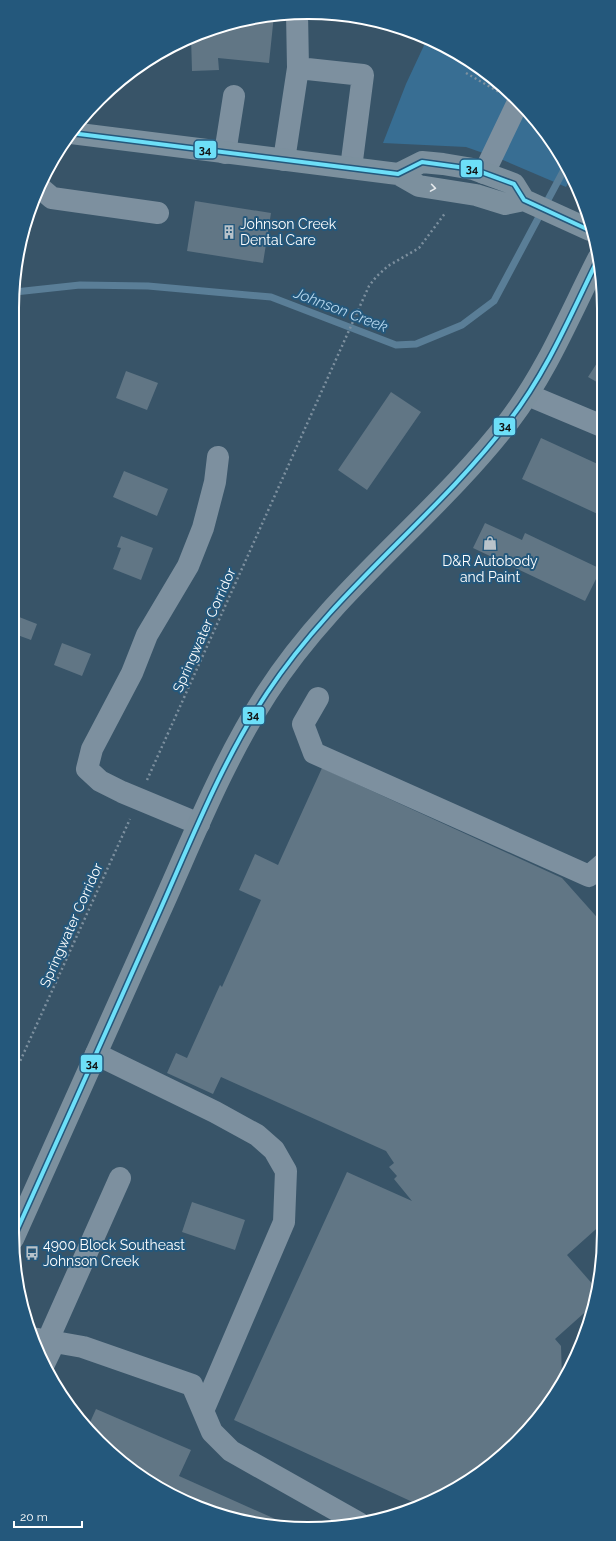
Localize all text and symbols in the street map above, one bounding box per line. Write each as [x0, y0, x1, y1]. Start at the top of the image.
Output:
line badge: 34 [194, 140, 217, 159]
text: 34 [199, 144, 211, 157]
line badge: 34 [460, 159, 483, 178]
text: 34 [466, 163, 478, 176]
one-way arrow [430, 183, 437, 192]
place label: Johnson Creek Dental Care [240, 216, 337, 248]
building icon: Johnson Creek Dental Care [221, 224, 237, 240]
water label: Johnson Creek [291, 284, 390, 336]
line badge: 34 [493, 417, 516, 436]
text: 34 [499, 420, 511, 433]
shop icon: D&R Autobody and Paint [482, 535, 498, 551]
place label: D&R Autobody and Paint [442, 553, 538, 585]
street label: Springwater Corridor [169, 565, 239, 695]
line badge: 34 [242, 706, 265, 725]
text: 34 [247, 709, 259, 722]
street label: Springwater Corridor [36, 860, 106, 990]
line badge: 34 [80, 1054, 103, 1073]
text: 34 [86, 1058, 98, 1071]
place label: 4900 Block Southeast Johnson Creek [43, 1237, 185, 1269]
bus stop icon: 4900 Block Southeast Johnson Creek [24, 1245, 40, 1261]
scale bar [14, 1503, 82, 1529]
text: 20 m [20, 1510, 48, 1524]

